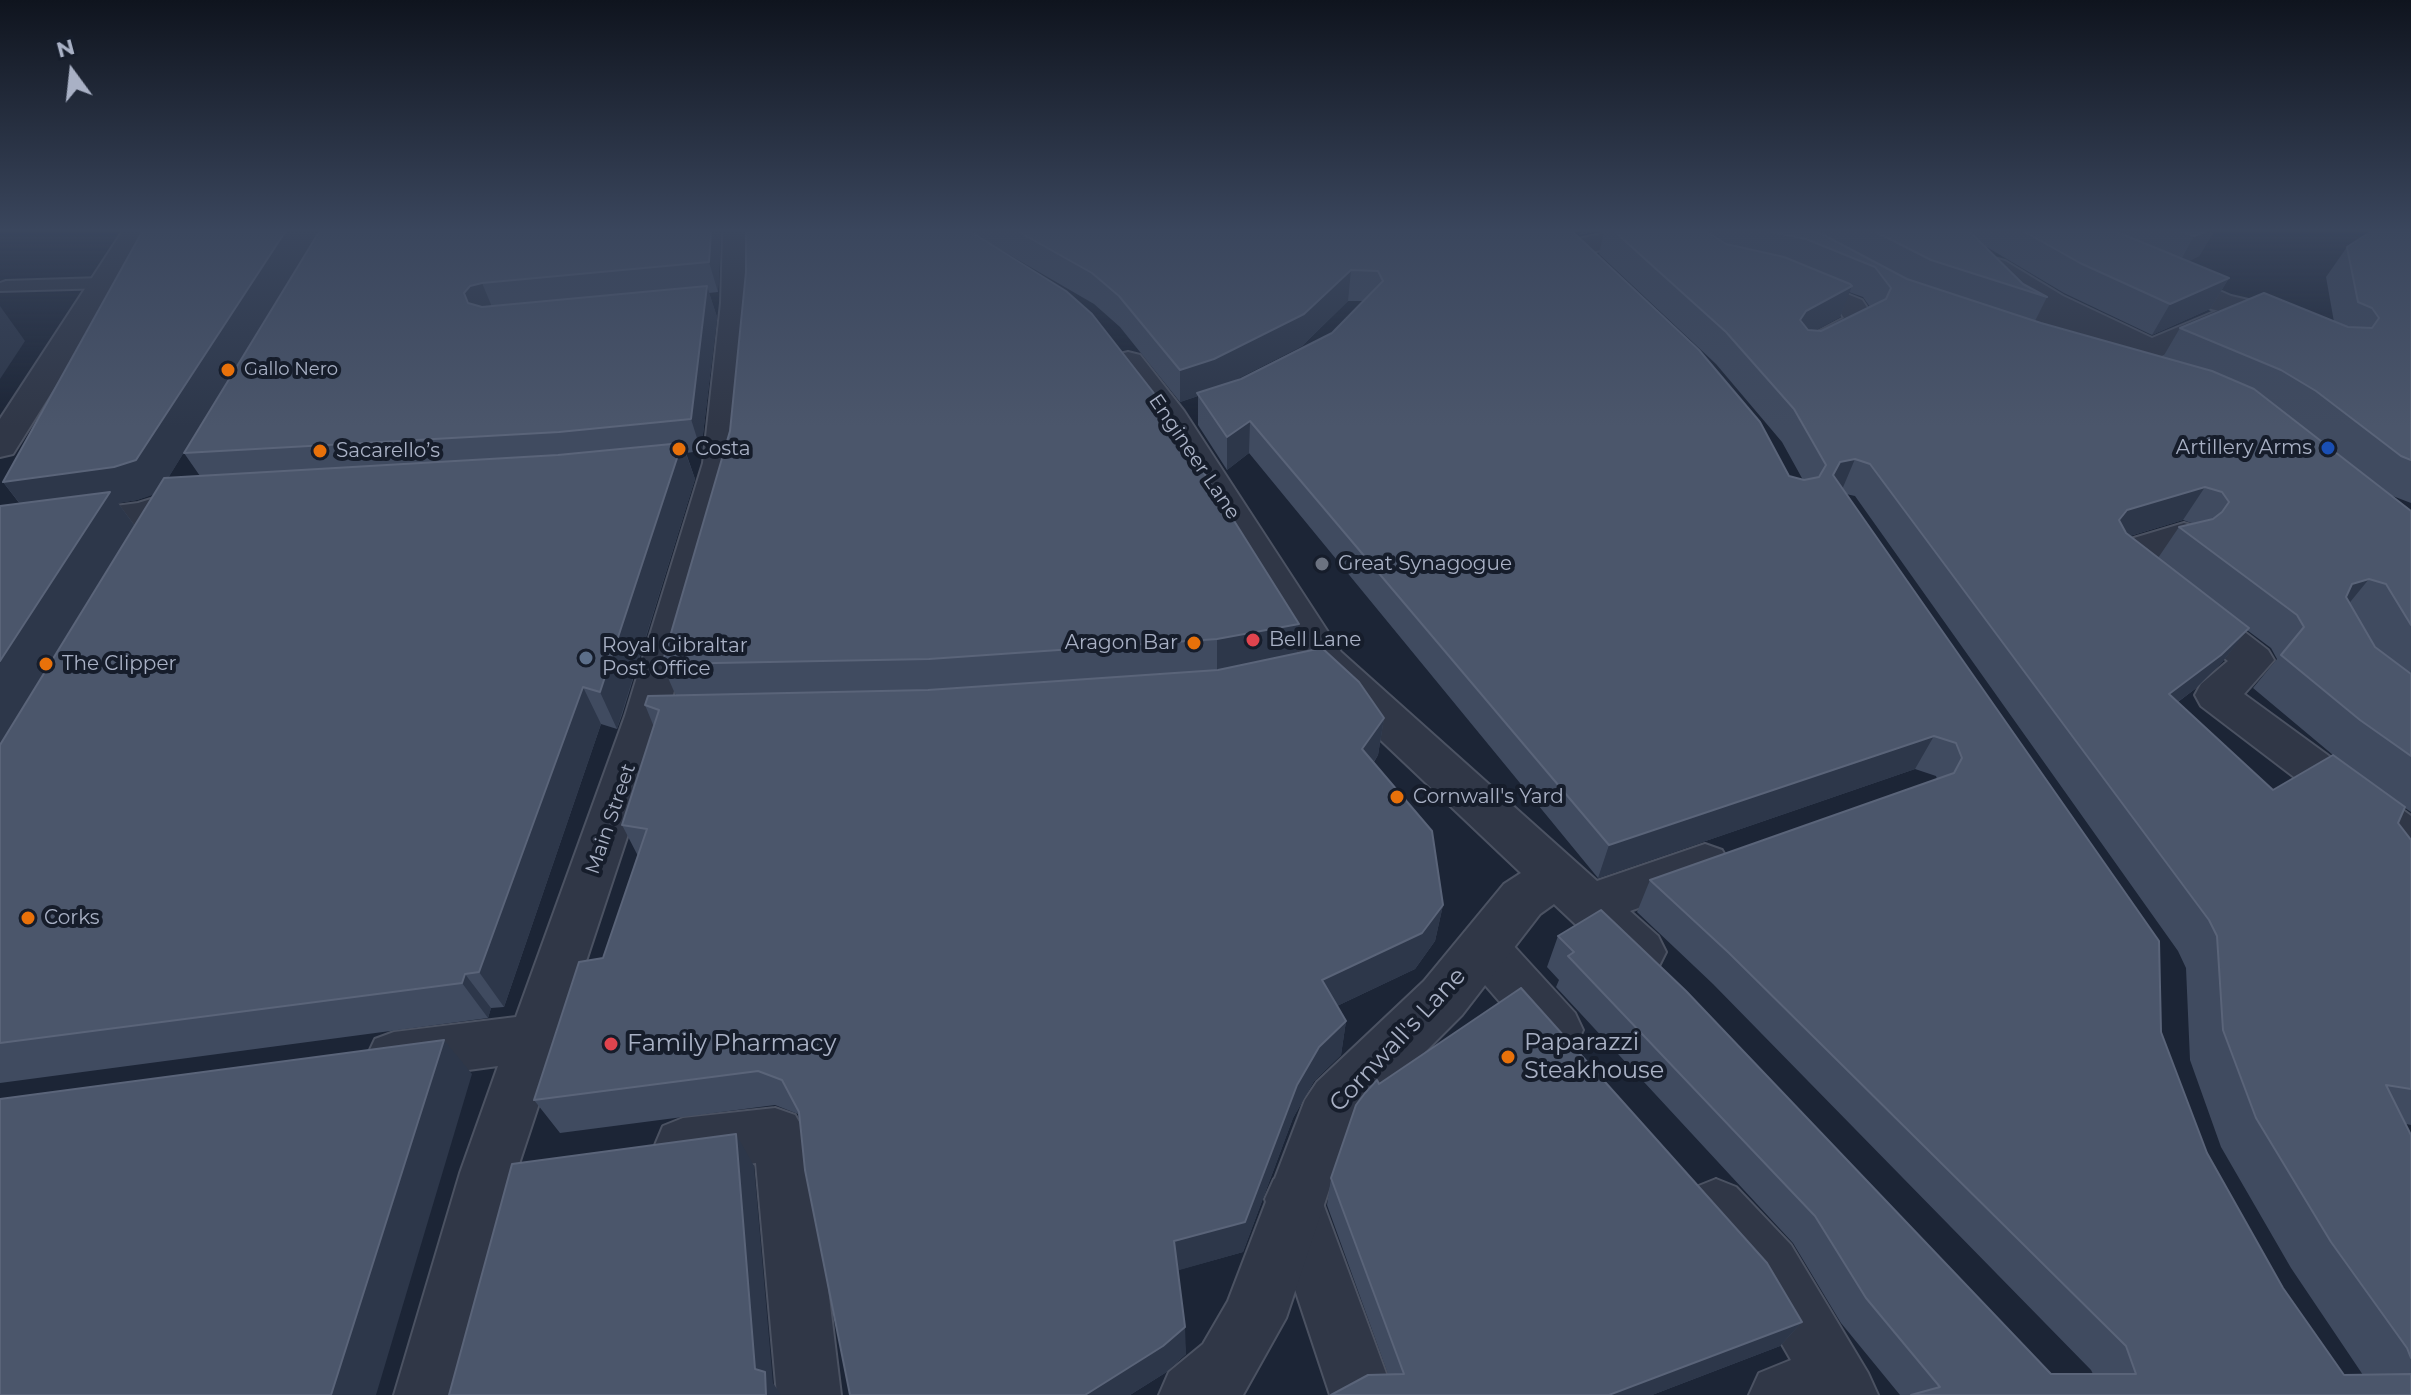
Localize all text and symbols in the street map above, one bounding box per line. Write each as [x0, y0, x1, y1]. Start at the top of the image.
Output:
north arrow [32, 32, 112, 112]
text: N [54, 33, 78, 64]
place label: Gallo Nero [244, 359, 338, 381]
marker: Gallo Nero [219, 361, 237, 379]
street label: Engineer Lane [1143, 390, 1245, 524]
place label: Artillery Arms [2176, 436, 2312, 460]
place label: Costa [695, 437, 751, 461]
place label: Sacarello’s [336, 439, 440, 463]
marker: Artillery Arms [2319, 439, 2337, 457]
marker: Costa [670, 440, 688, 458]
marker: Sacarello’s [311, 442, 329, 460]
place label: Great Synagogue [1338, 552, 1512, 576]
marker: Great Synagogue [1313, 555, 1331, 573]
place label: Bell Lane [1269, 628, 1361, 652]
place label: Aragon Bar [1065, 631, 1178, 655]
marker: Bell Lane [1244, 631, 1262, 649]
place label: Royal Gibraltar Post Office [602, 634, 748, 681]
marker: Aragon Bar [1185, 634, 1203, 652]
marker: Royal Gibraltar Post Office [577, 649, 595, 667]
place label: The Clipper [62, 652, 176, 676]
marker: The Clipper [37, 655, 55, 673]
street label: Main Street [581, 760, 641, 878]
place label: Cornwall's Yard [1413, 785, 1564, 809]
marker: Cornwall's Yard [1388, 788, 1406, 806]
place label: Corks [44, 906, 100, 930]
marker: Corks [19, 909, 37, 927]
street label: Cornwall's Lane [1324, 962, 1472, 1118]
place label: Paparazzi Steakhouse [1524, 1029, 1664, 1085]
place label: Family Pharmacy [627, 1030, 837, 1058]
marker: Family Pharmacy [602, 1035, 620, 1053]
marker: Paparazzi Steakhouse [1499, 1048, 1517, 1066]

